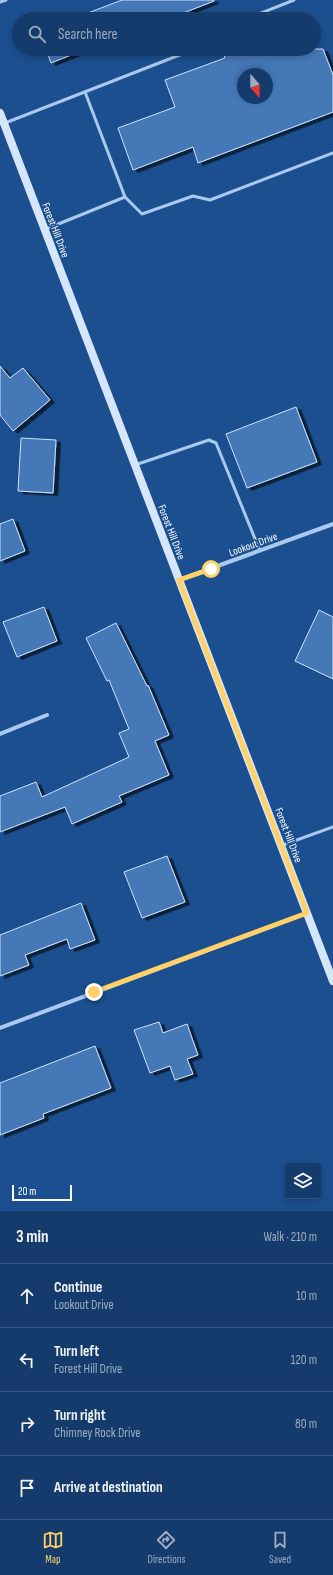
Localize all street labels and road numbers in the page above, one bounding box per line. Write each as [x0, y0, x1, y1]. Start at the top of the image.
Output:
street label: Forest Hill Drive [39, 201, 72, 259]
street label: Forest Hill Drive [155, 503, 188, 561]
street label: Lookout Drive [227, 530, 279, 559]
street label: Forest Hill Drive [272, 806, 305, 864]

